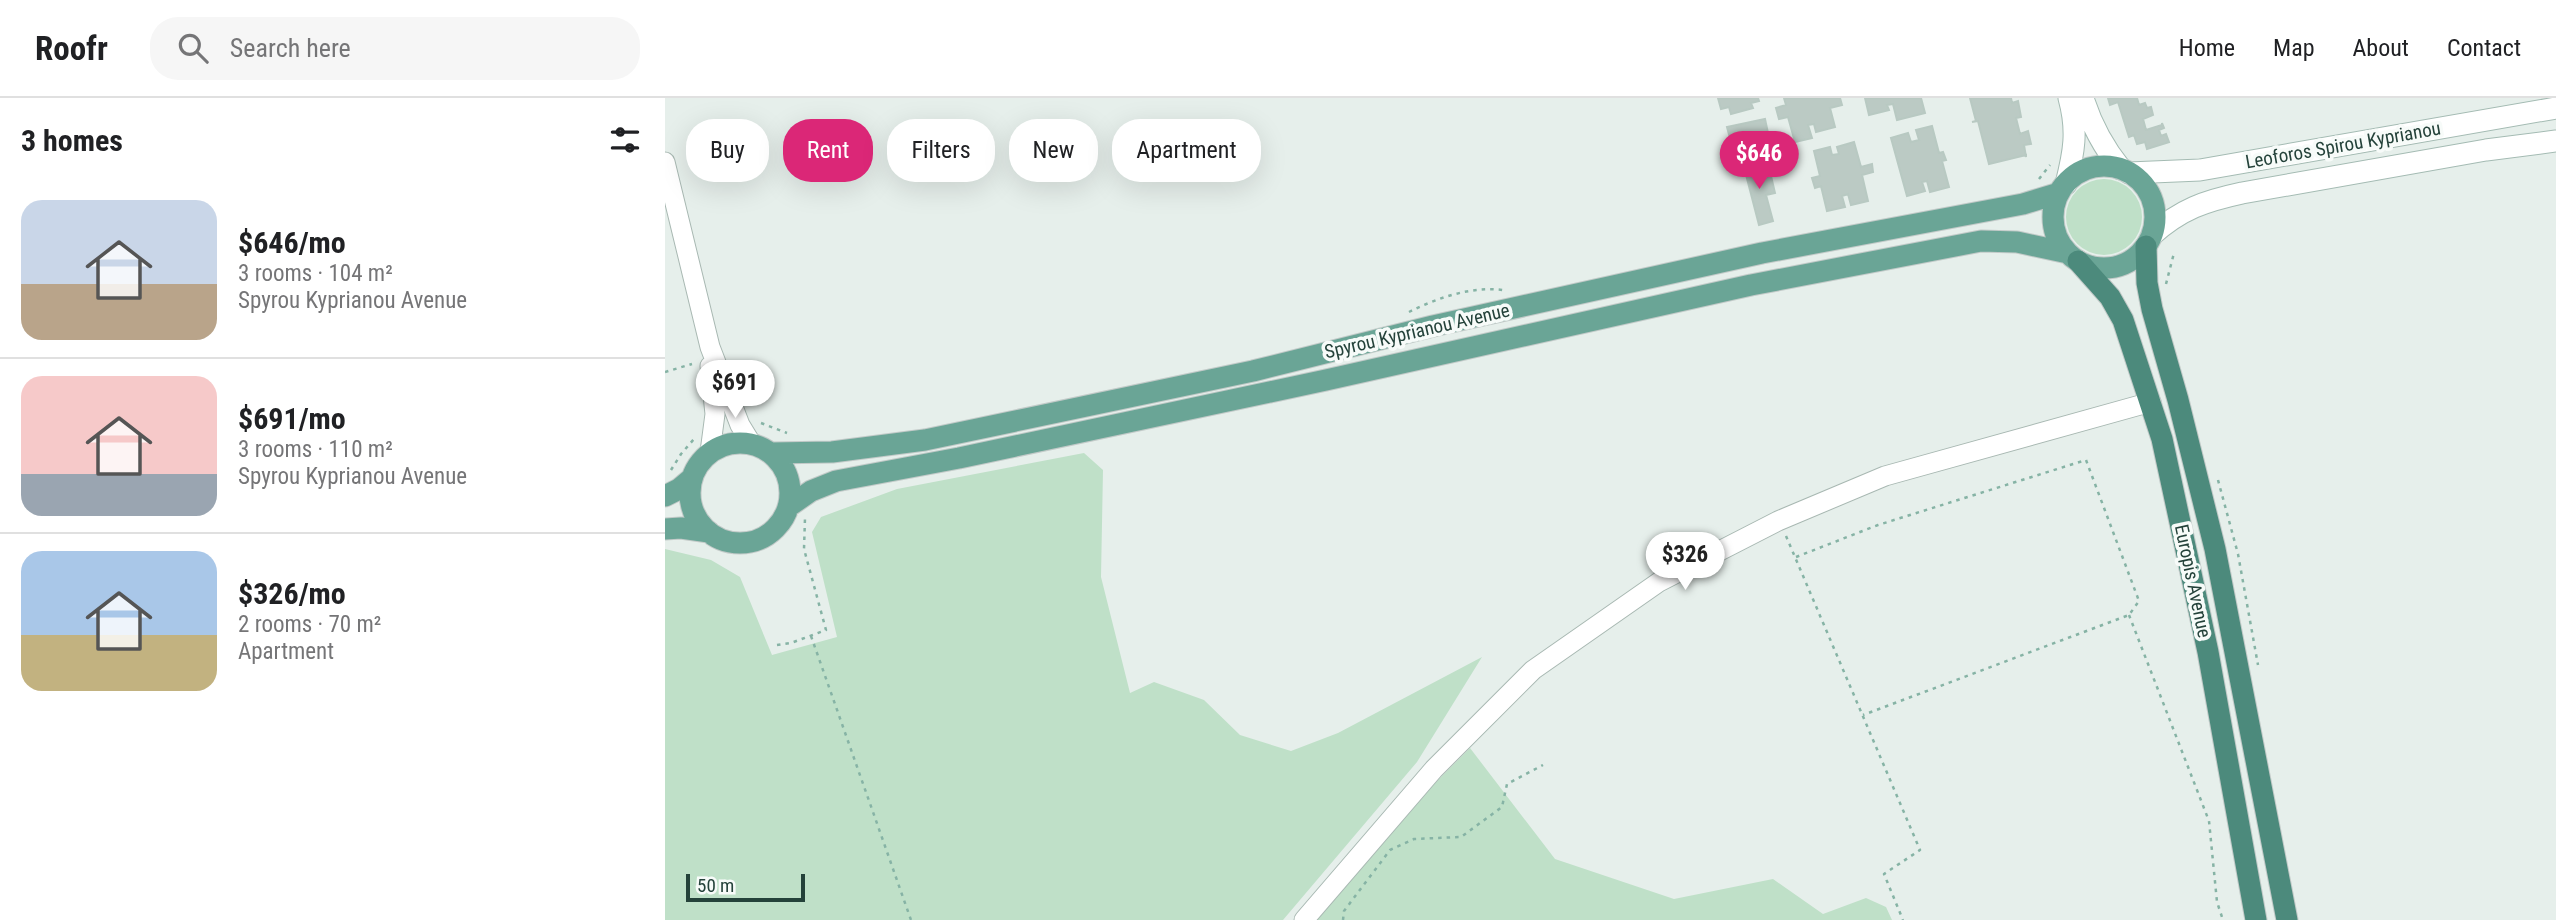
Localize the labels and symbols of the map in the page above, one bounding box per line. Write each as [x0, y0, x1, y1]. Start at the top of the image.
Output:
street label: Leoforos Spirou Kyprianou [2244, 116, 2442, 174]
pin: $646 [1718, 132, 1800, 191]
street label: Spyrou Kyprianou Avenue [1322, 298, 1512, 363]
pin: $691 [694, 360, 776, 420]
street label: Europis Avenue [2170, 522, 2216, 640]
pin: $326 [1644, 532, 1726, 592]
scale bar [686, 871, 805, 903]

